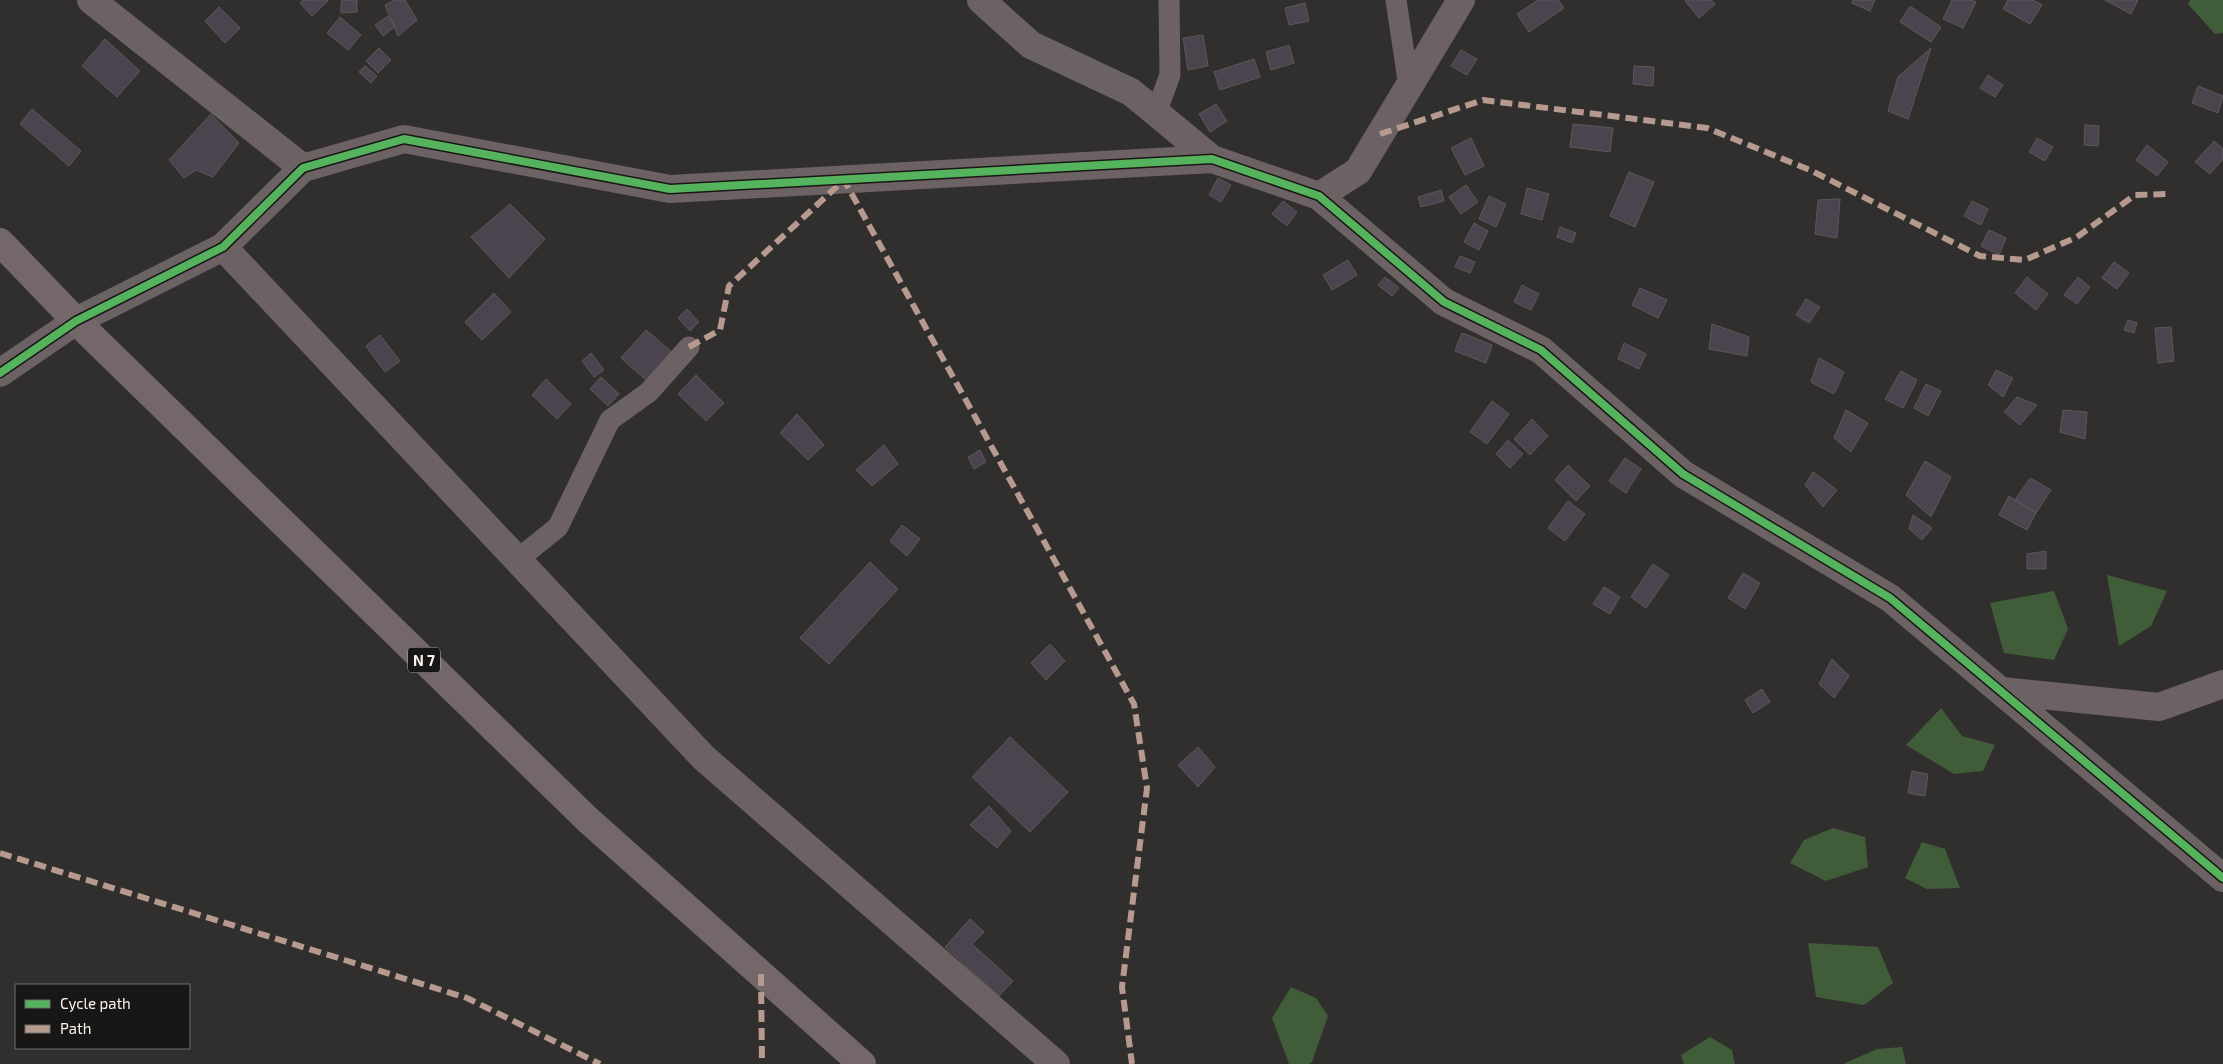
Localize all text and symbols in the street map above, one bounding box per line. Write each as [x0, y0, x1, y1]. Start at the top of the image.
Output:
road number: N 7 [408, 648, 440, 672]
legend [15, 984, 190, 1049]
text: Cycle path [60, 994, 131, 1012]
text: Path [60, 1019, 91, 1037]

